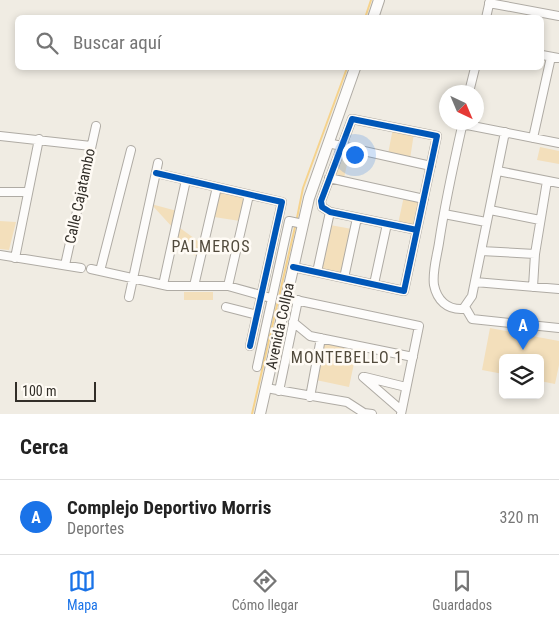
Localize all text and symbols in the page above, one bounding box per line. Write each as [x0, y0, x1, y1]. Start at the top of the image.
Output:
search box [15, 15, 544, 70]
icon: search [33, 29, 61, 57]
text: Buscar aquí [73, 31, 162, 54]
north arrow [439, 85, 484, 130]
your location [342, 142, 368, 168]
street label: Calle Cajatambo [61, 147, 99, 245]
district label: PALMEROS [171, 237, 251, 256]
street label: Avenida Collpa [262, 281, 298, 371]
pin: A [507, 309, 539, 350]
district label: MONTEBELLO 1 [291, 348, 403, 367]
map controls [499, 354, 544, 399]
button: layers [499, 354, 544, 399]
scale bar [15, 379, 96, 402]
text: 100 m [22, 383, 57, 399]
text: Cerca [20, 435, 68, 459]
text: Complejo Deportivo Morris [67, 496, 271, 519]
text: A [31, 508, 41, 527]
text: 320 m [500, 508, 539, 527]
text: Deportes [67, 519, 124, 538]
tab: Mapa [67, 567, 98, 613]
tab: Cómo llegar [232, 567, 298, 613]
tab: Guardados [432, 567, 492, 613]

